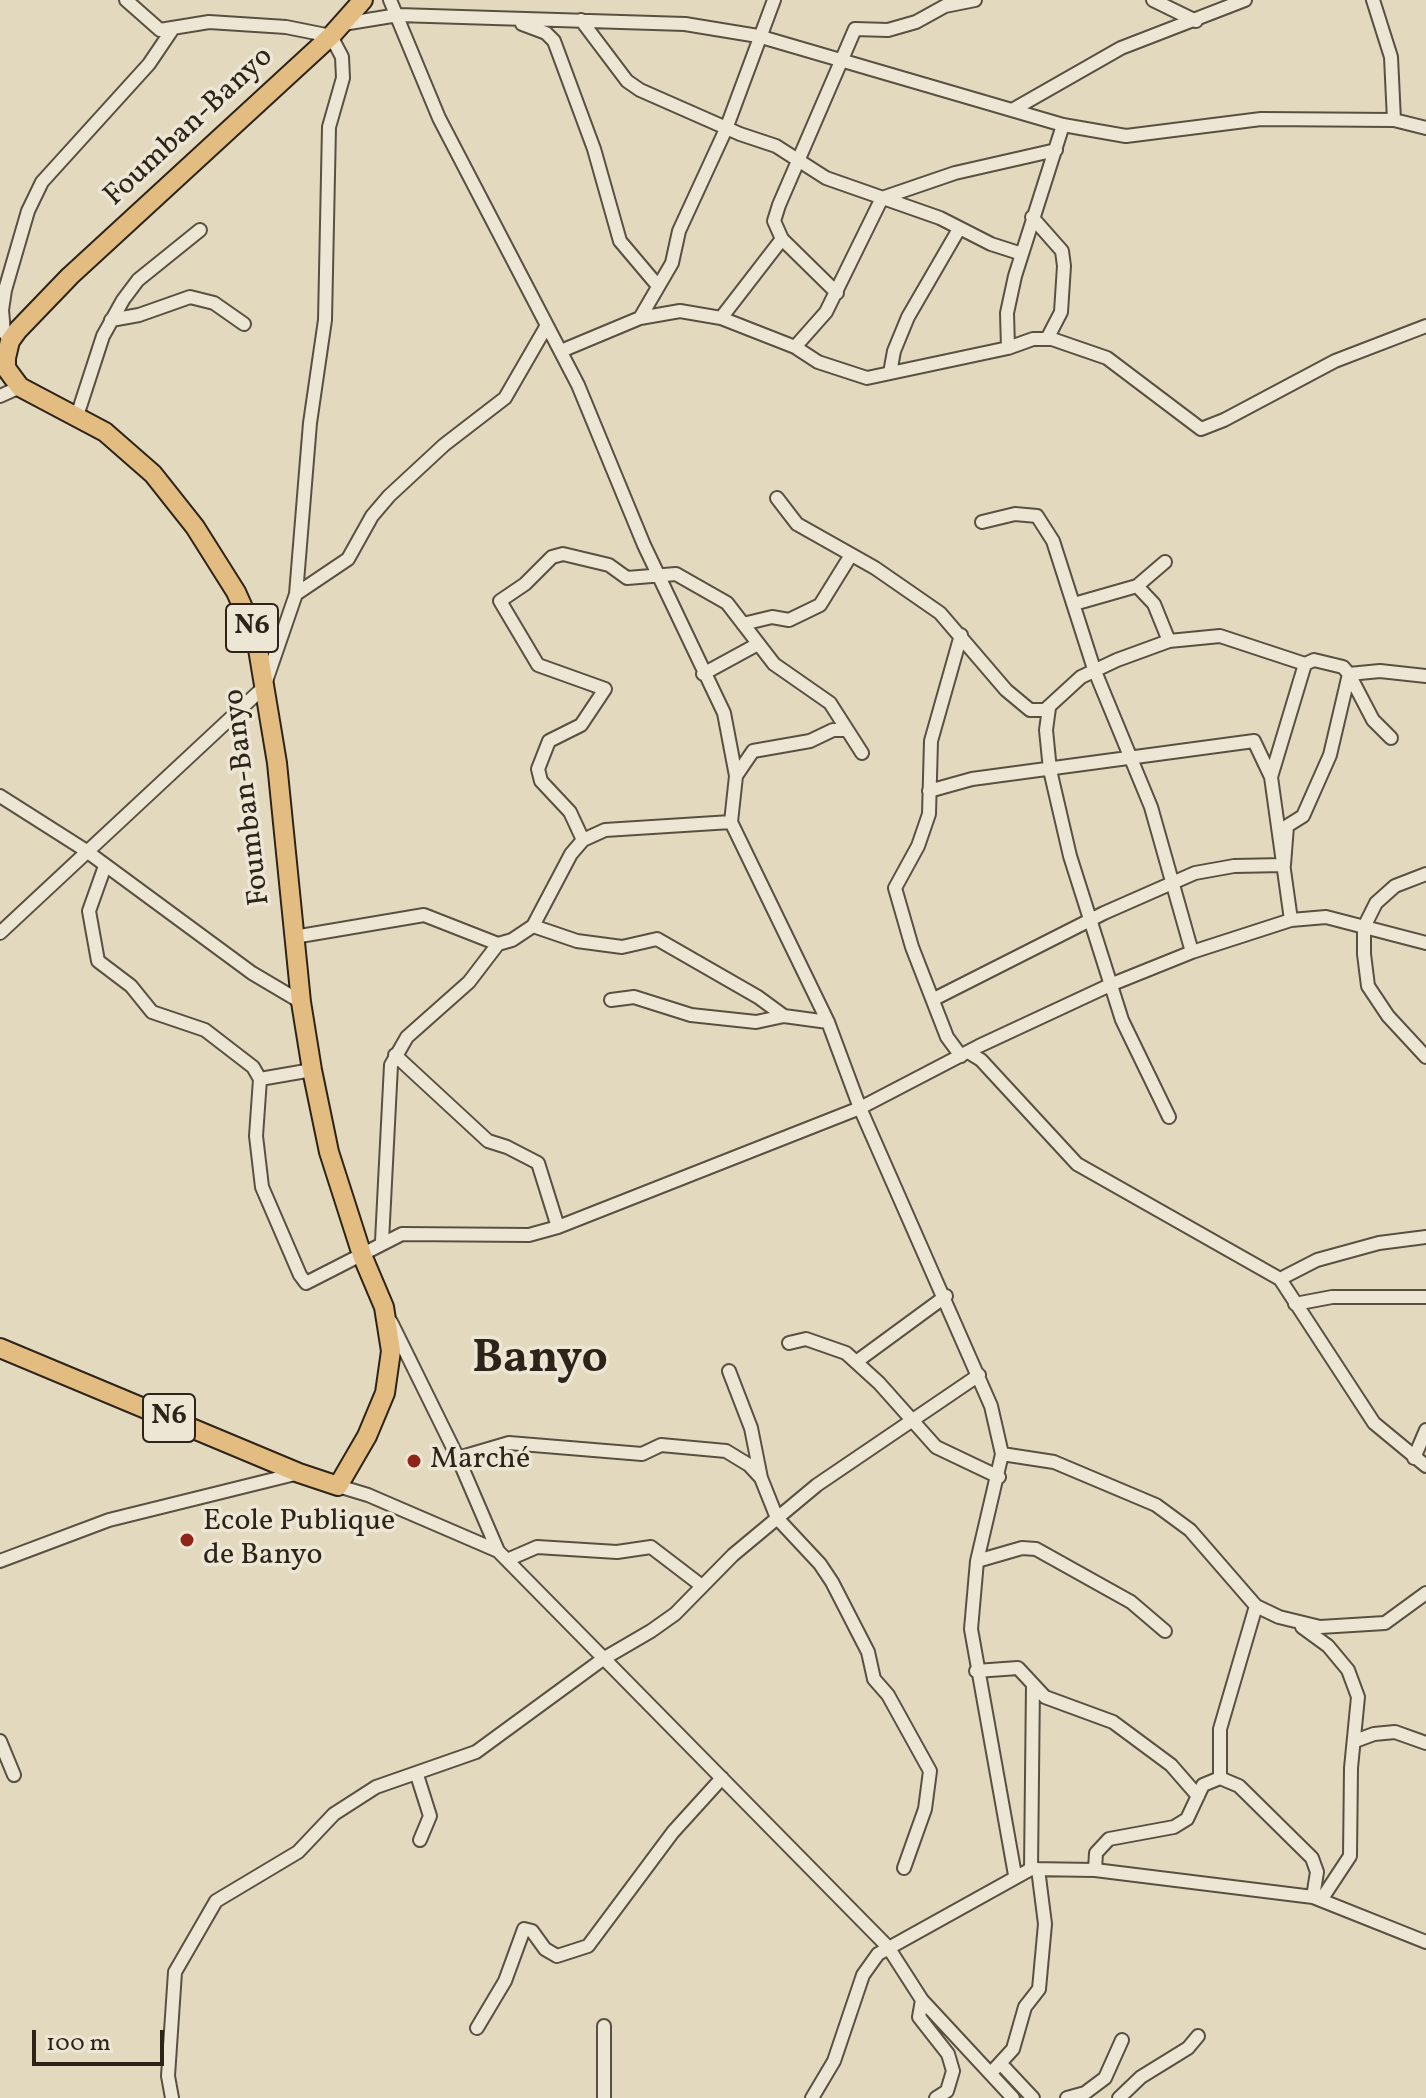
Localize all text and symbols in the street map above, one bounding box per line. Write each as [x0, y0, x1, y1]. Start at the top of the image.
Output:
street label: Foumban-Banyo [98, 41, 282, 215]
road number: N6 [226, 604, 278, 652]
street label: Foumban-Banyo [218, 687, 280, 907]
district label: Banyo [472, 1335, 608, 1391]
road number: N6 [143, 1394, 195, 1442]
place label: Marché [430, 1443, 530, 1479]
marker: Marché [405, 1452, 423, 1470]
place label: Ecole Publique de Banyo [203, 1505, 395, 1576]
marker: Ecole Publique de Banyo [178, 1531, 196, 1549]
scale bar [36, 2014, 168, 2064]
text: 100 m [46, 2027, 111, 2061]

